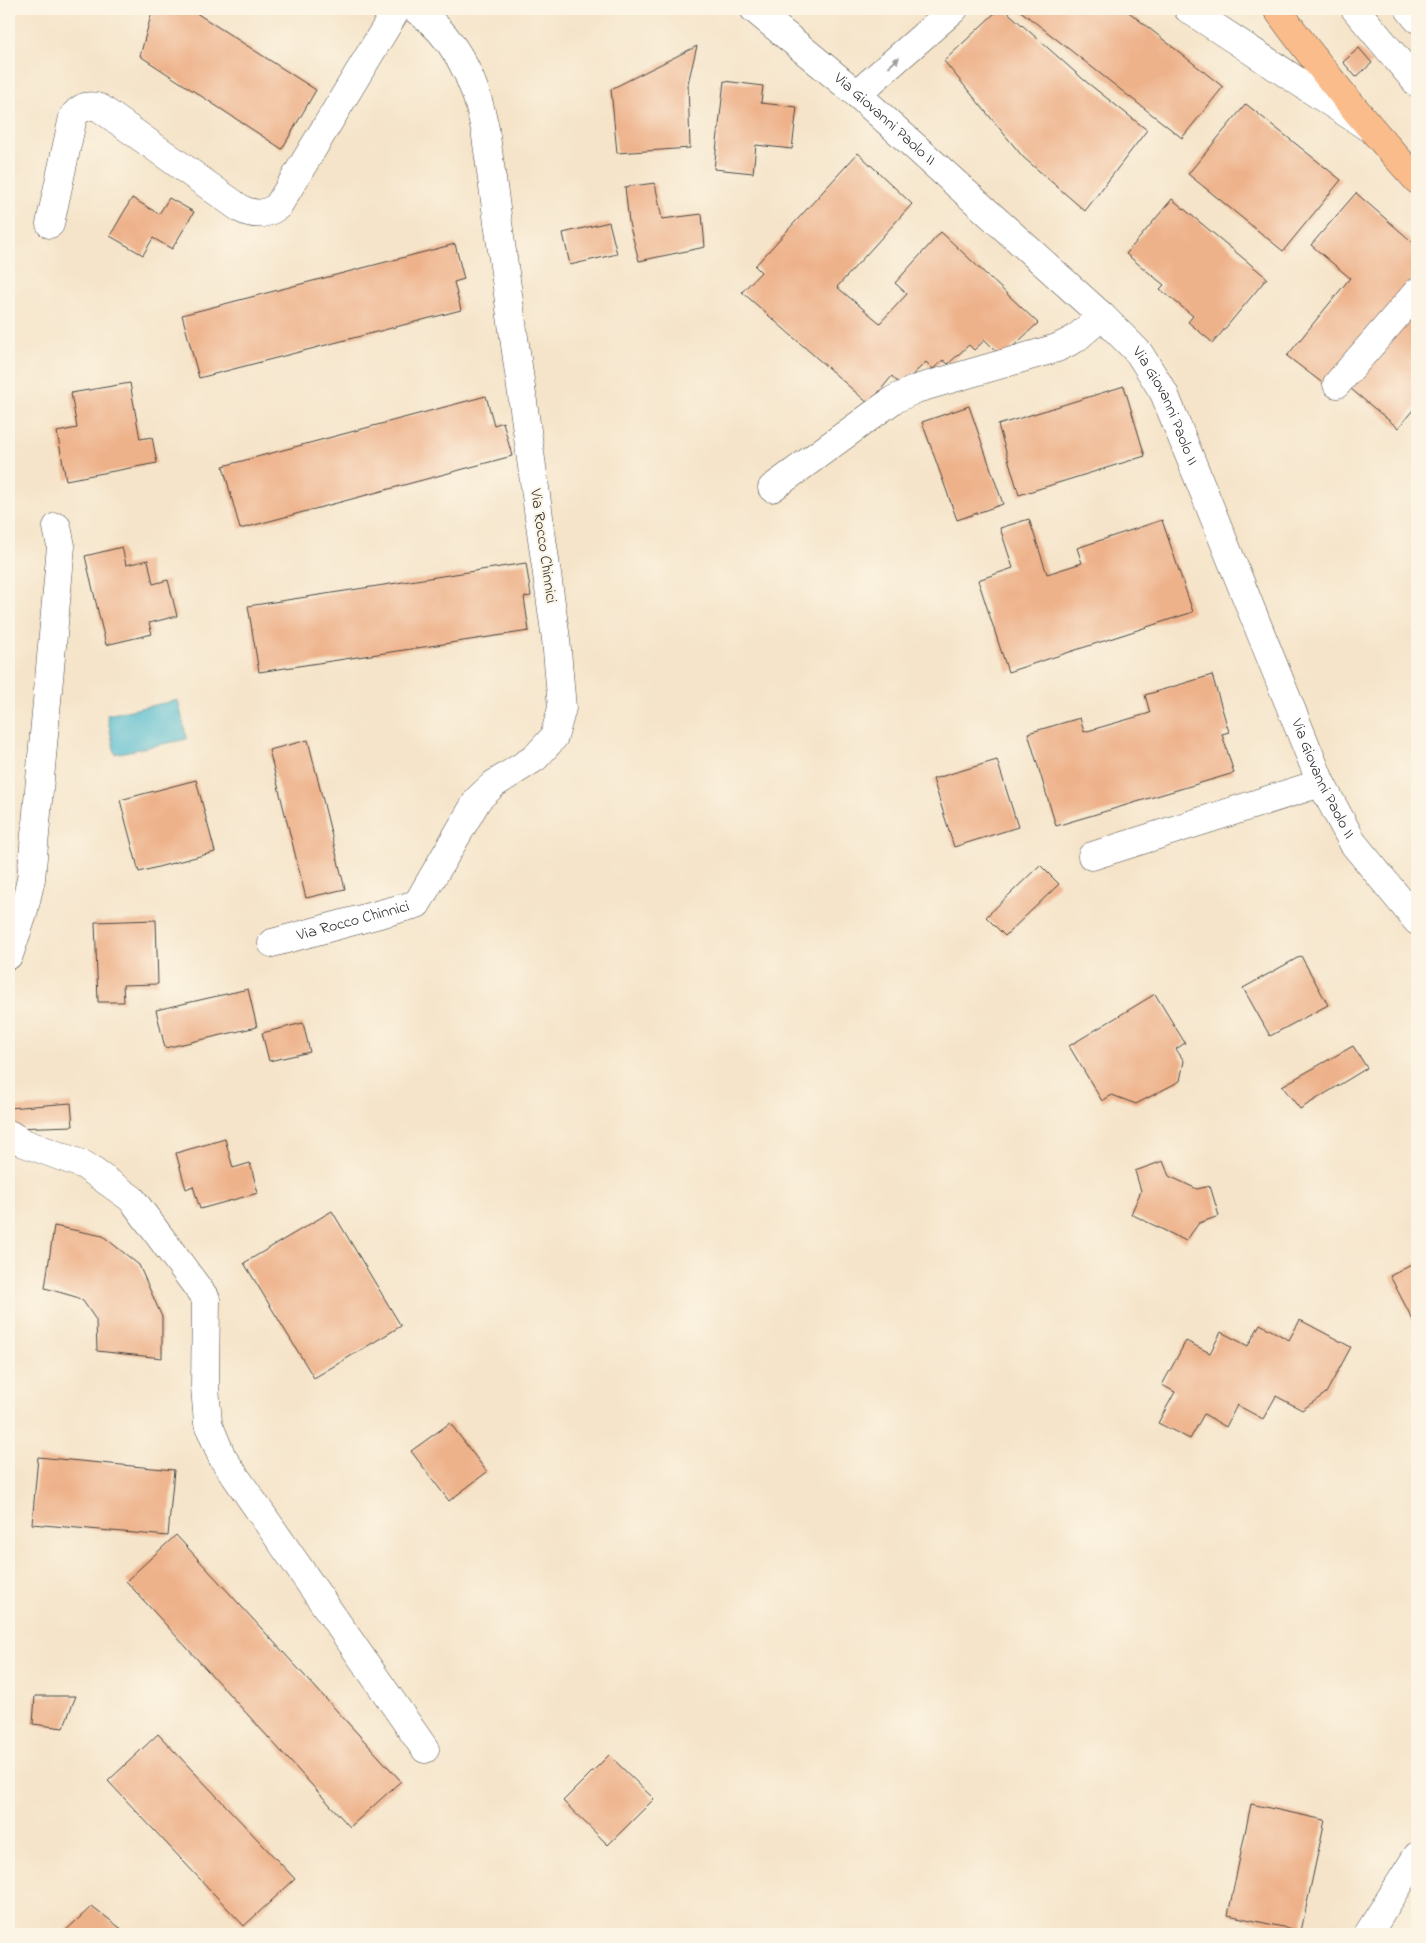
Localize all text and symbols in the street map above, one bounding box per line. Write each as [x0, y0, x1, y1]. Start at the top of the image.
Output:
one-way arrow [887, 56, 899, 68]
street label: Via Giovanni Paolo II [827, 67, 941, 172]
street label: Via Giovanni Paolo II [1126, 340, 1204, 469]
street label: Via Rocco Chinnici [523, 486, 563, 605]
street label: Via Giovanni Paolo II [1284, 714, 1361, 843]
street label: Via Rocco Chinnici [293, 895, 412, 948]

